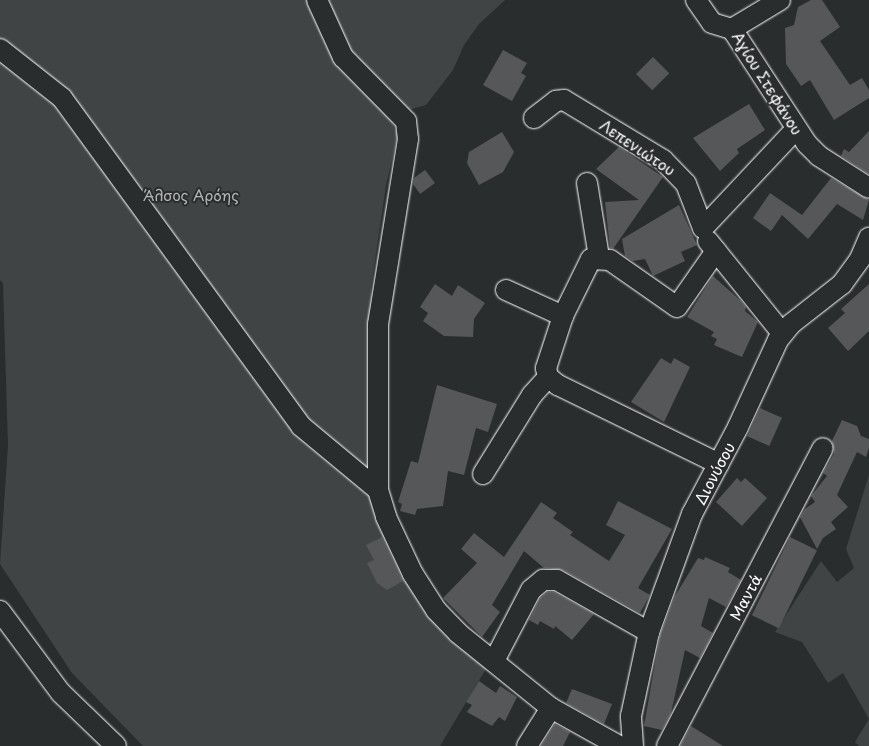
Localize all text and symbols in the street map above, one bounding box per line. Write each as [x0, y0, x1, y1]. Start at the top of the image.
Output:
street label: Αγίου Στεφάνου [729, 28, 807, 138]
street label: Λεπενιώτου [597, 115, 679, 179]
park label: Άλσος Αρόης [143, 186, 239, 204]
street label: Διονύσου [690, 439, 738, 507]
street label: Μαντά [725, 571, 765, 623]

